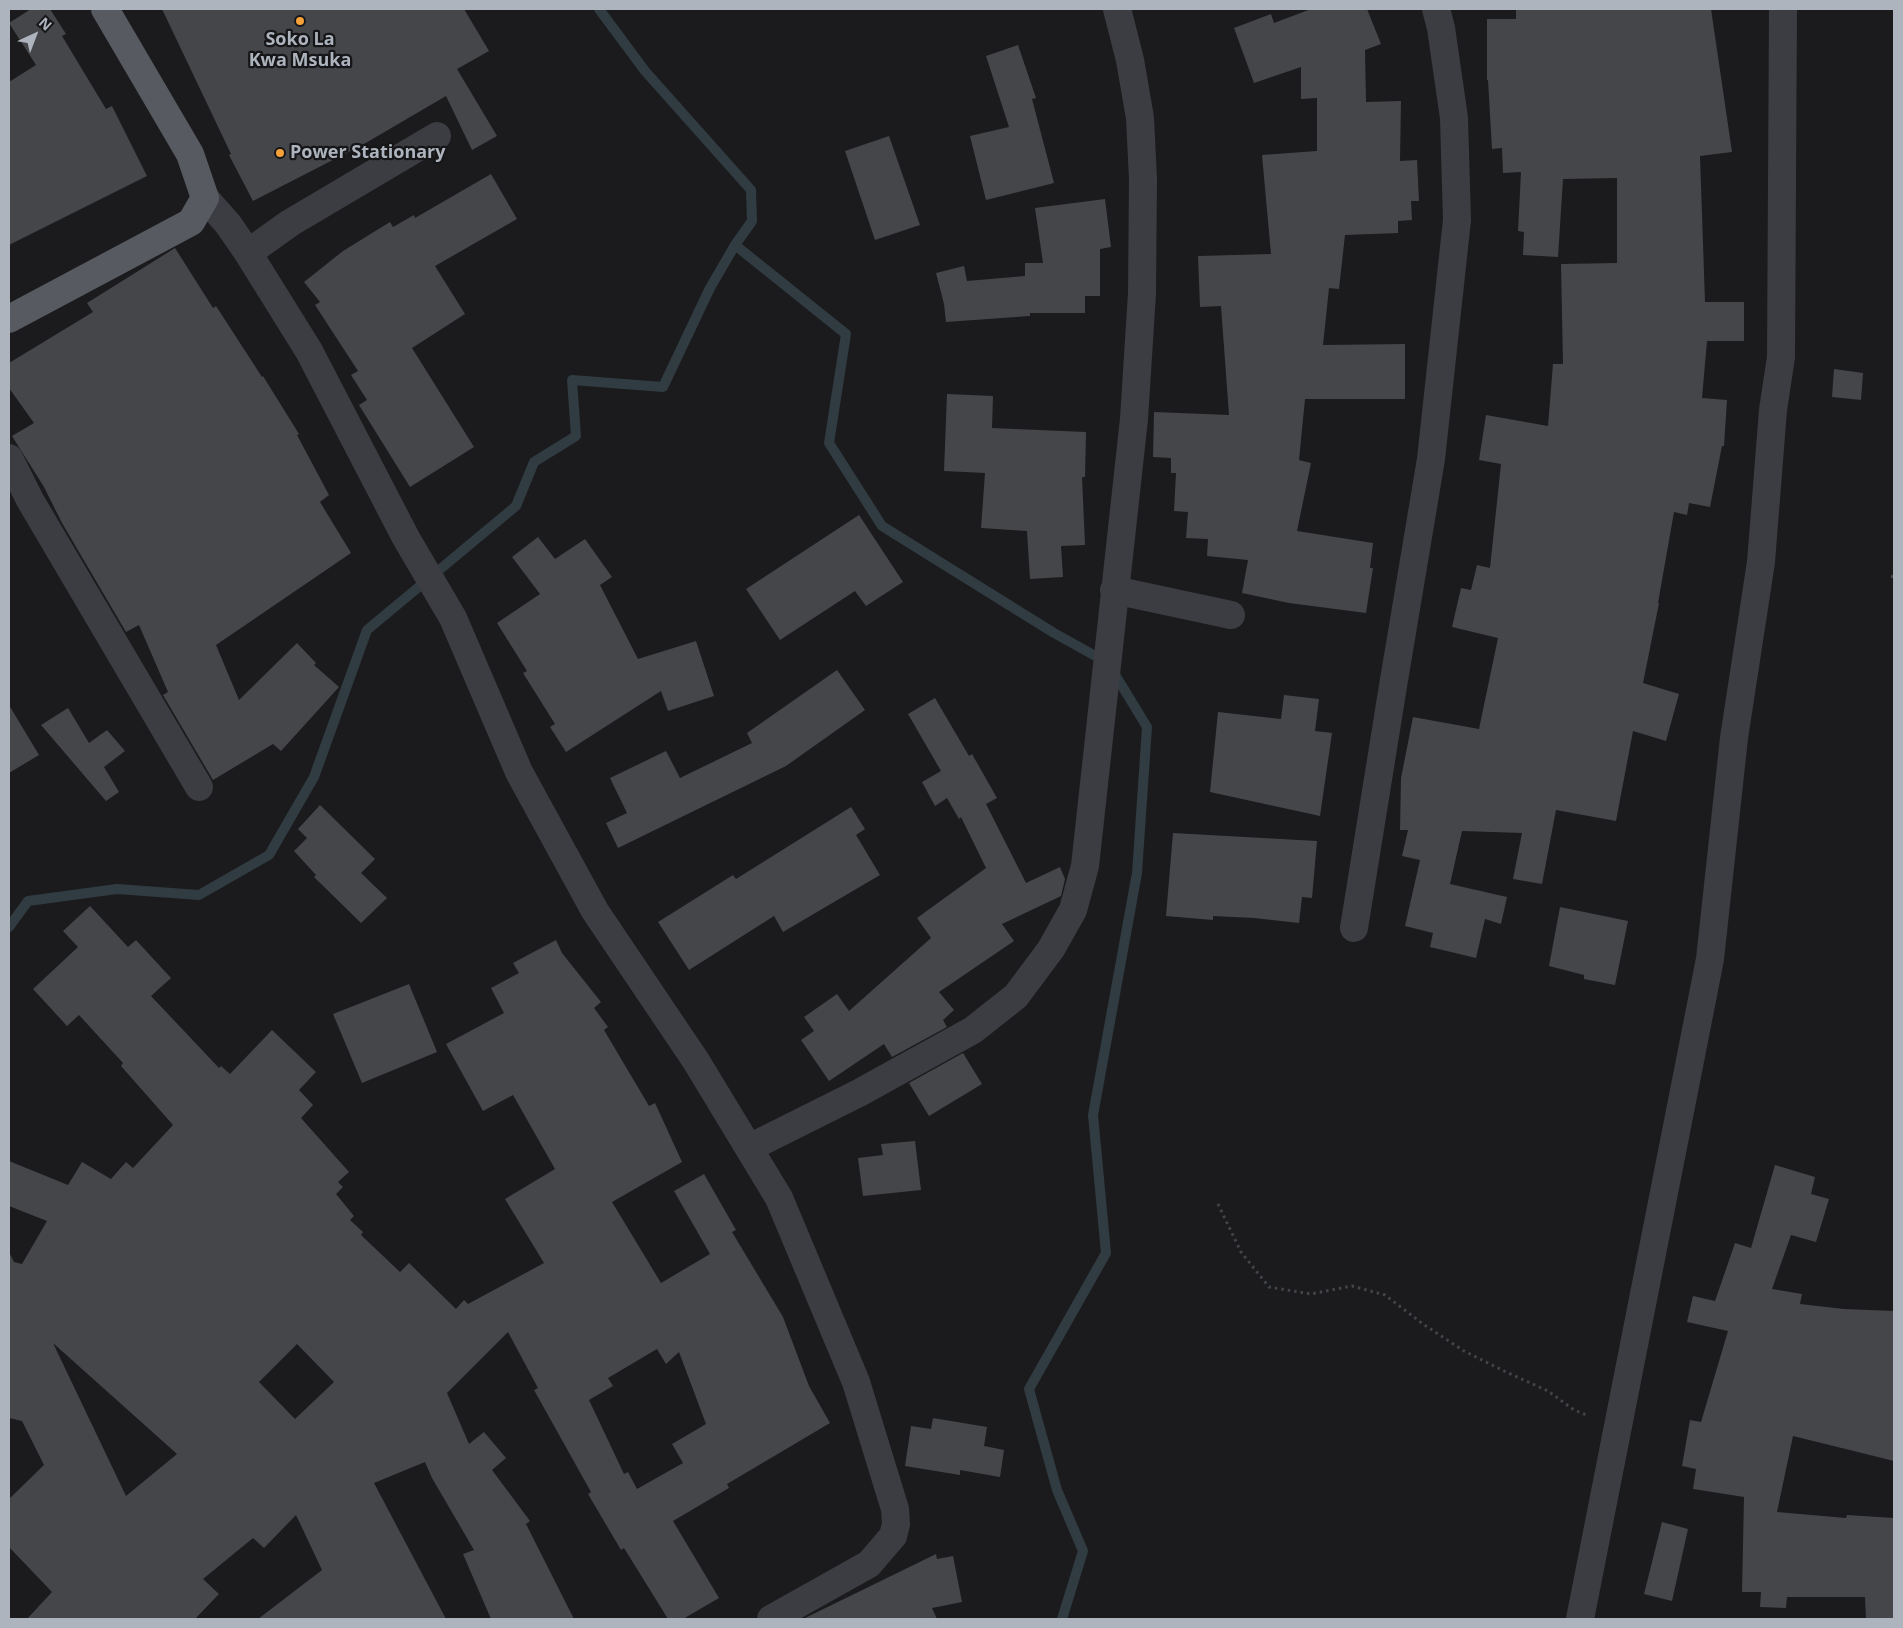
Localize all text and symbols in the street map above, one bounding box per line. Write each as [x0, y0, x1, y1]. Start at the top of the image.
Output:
north arrow [10, 10, 60, 60]
text: N [35, 13, 56, 34]
marker: Soko La Kwa Msuka [294, 15, 306, 27]
place label: Soko La Kwa Msuka [249, 29, 351, 72]
place label: Power Stationary [290, 142, 446, 164]
marker: Power Stationary [274, 147, 286, 159]

